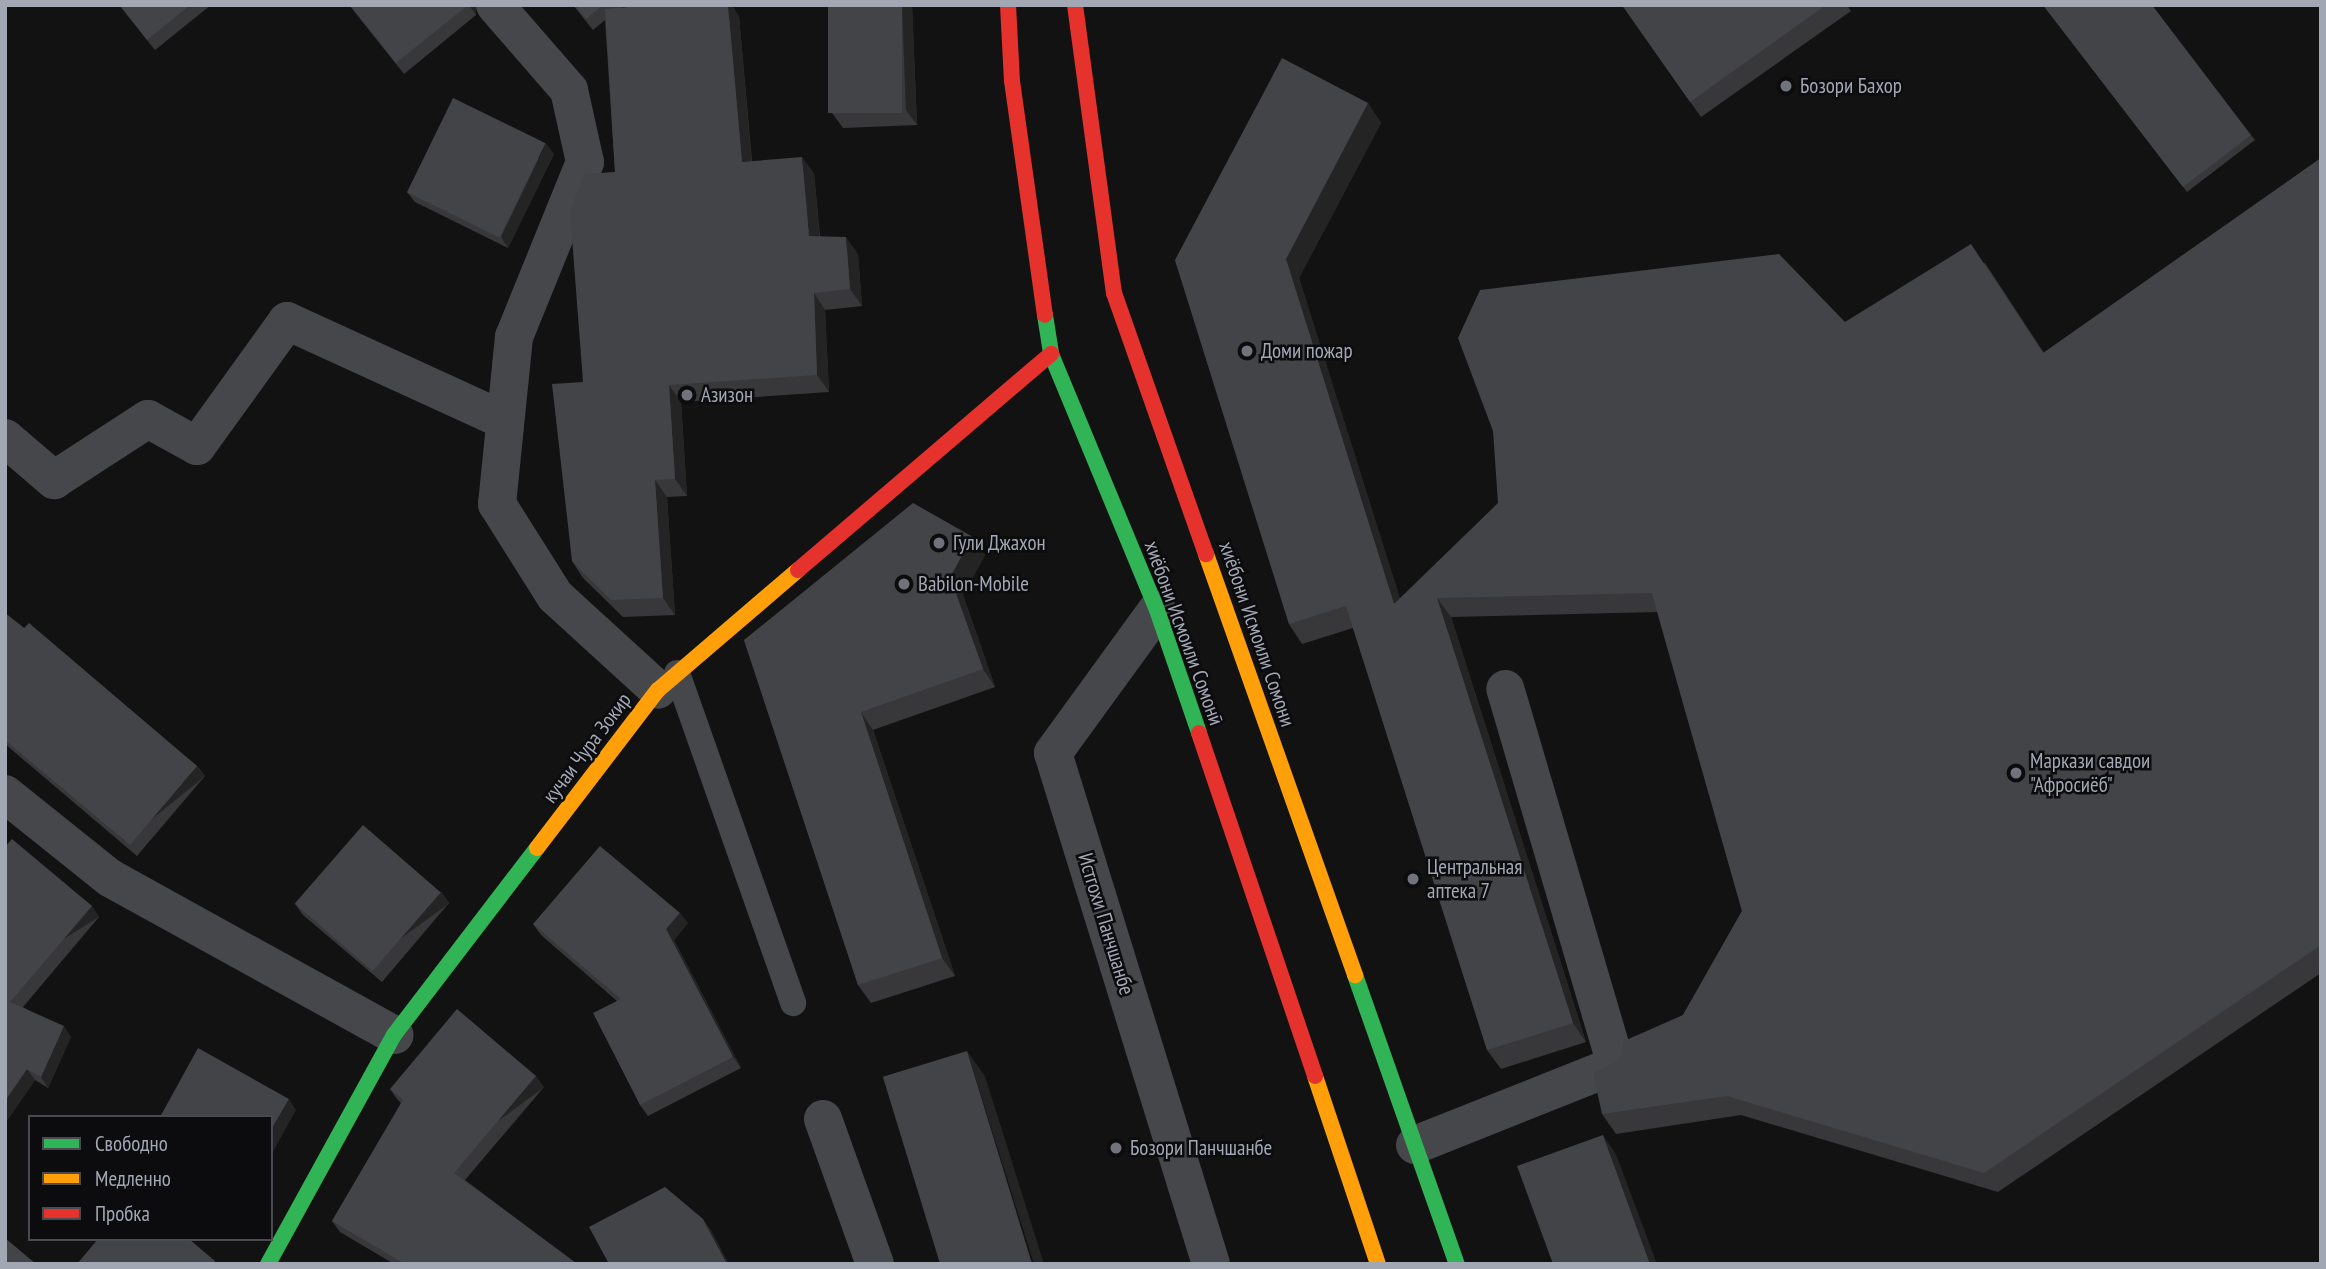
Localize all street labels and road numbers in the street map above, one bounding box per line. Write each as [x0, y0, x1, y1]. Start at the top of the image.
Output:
street label: хиёбони Исмоили Сомонӣ [1139, 537, 1229, 729]
street label: хиёбони Исмоили Сомони [1213, 538, 1301, 730]
street label: кучаи Чура Зокир [537, 688, 637, 808]
street label: Истгохи Панчшанбе [1072, 850, 1140, 998]

